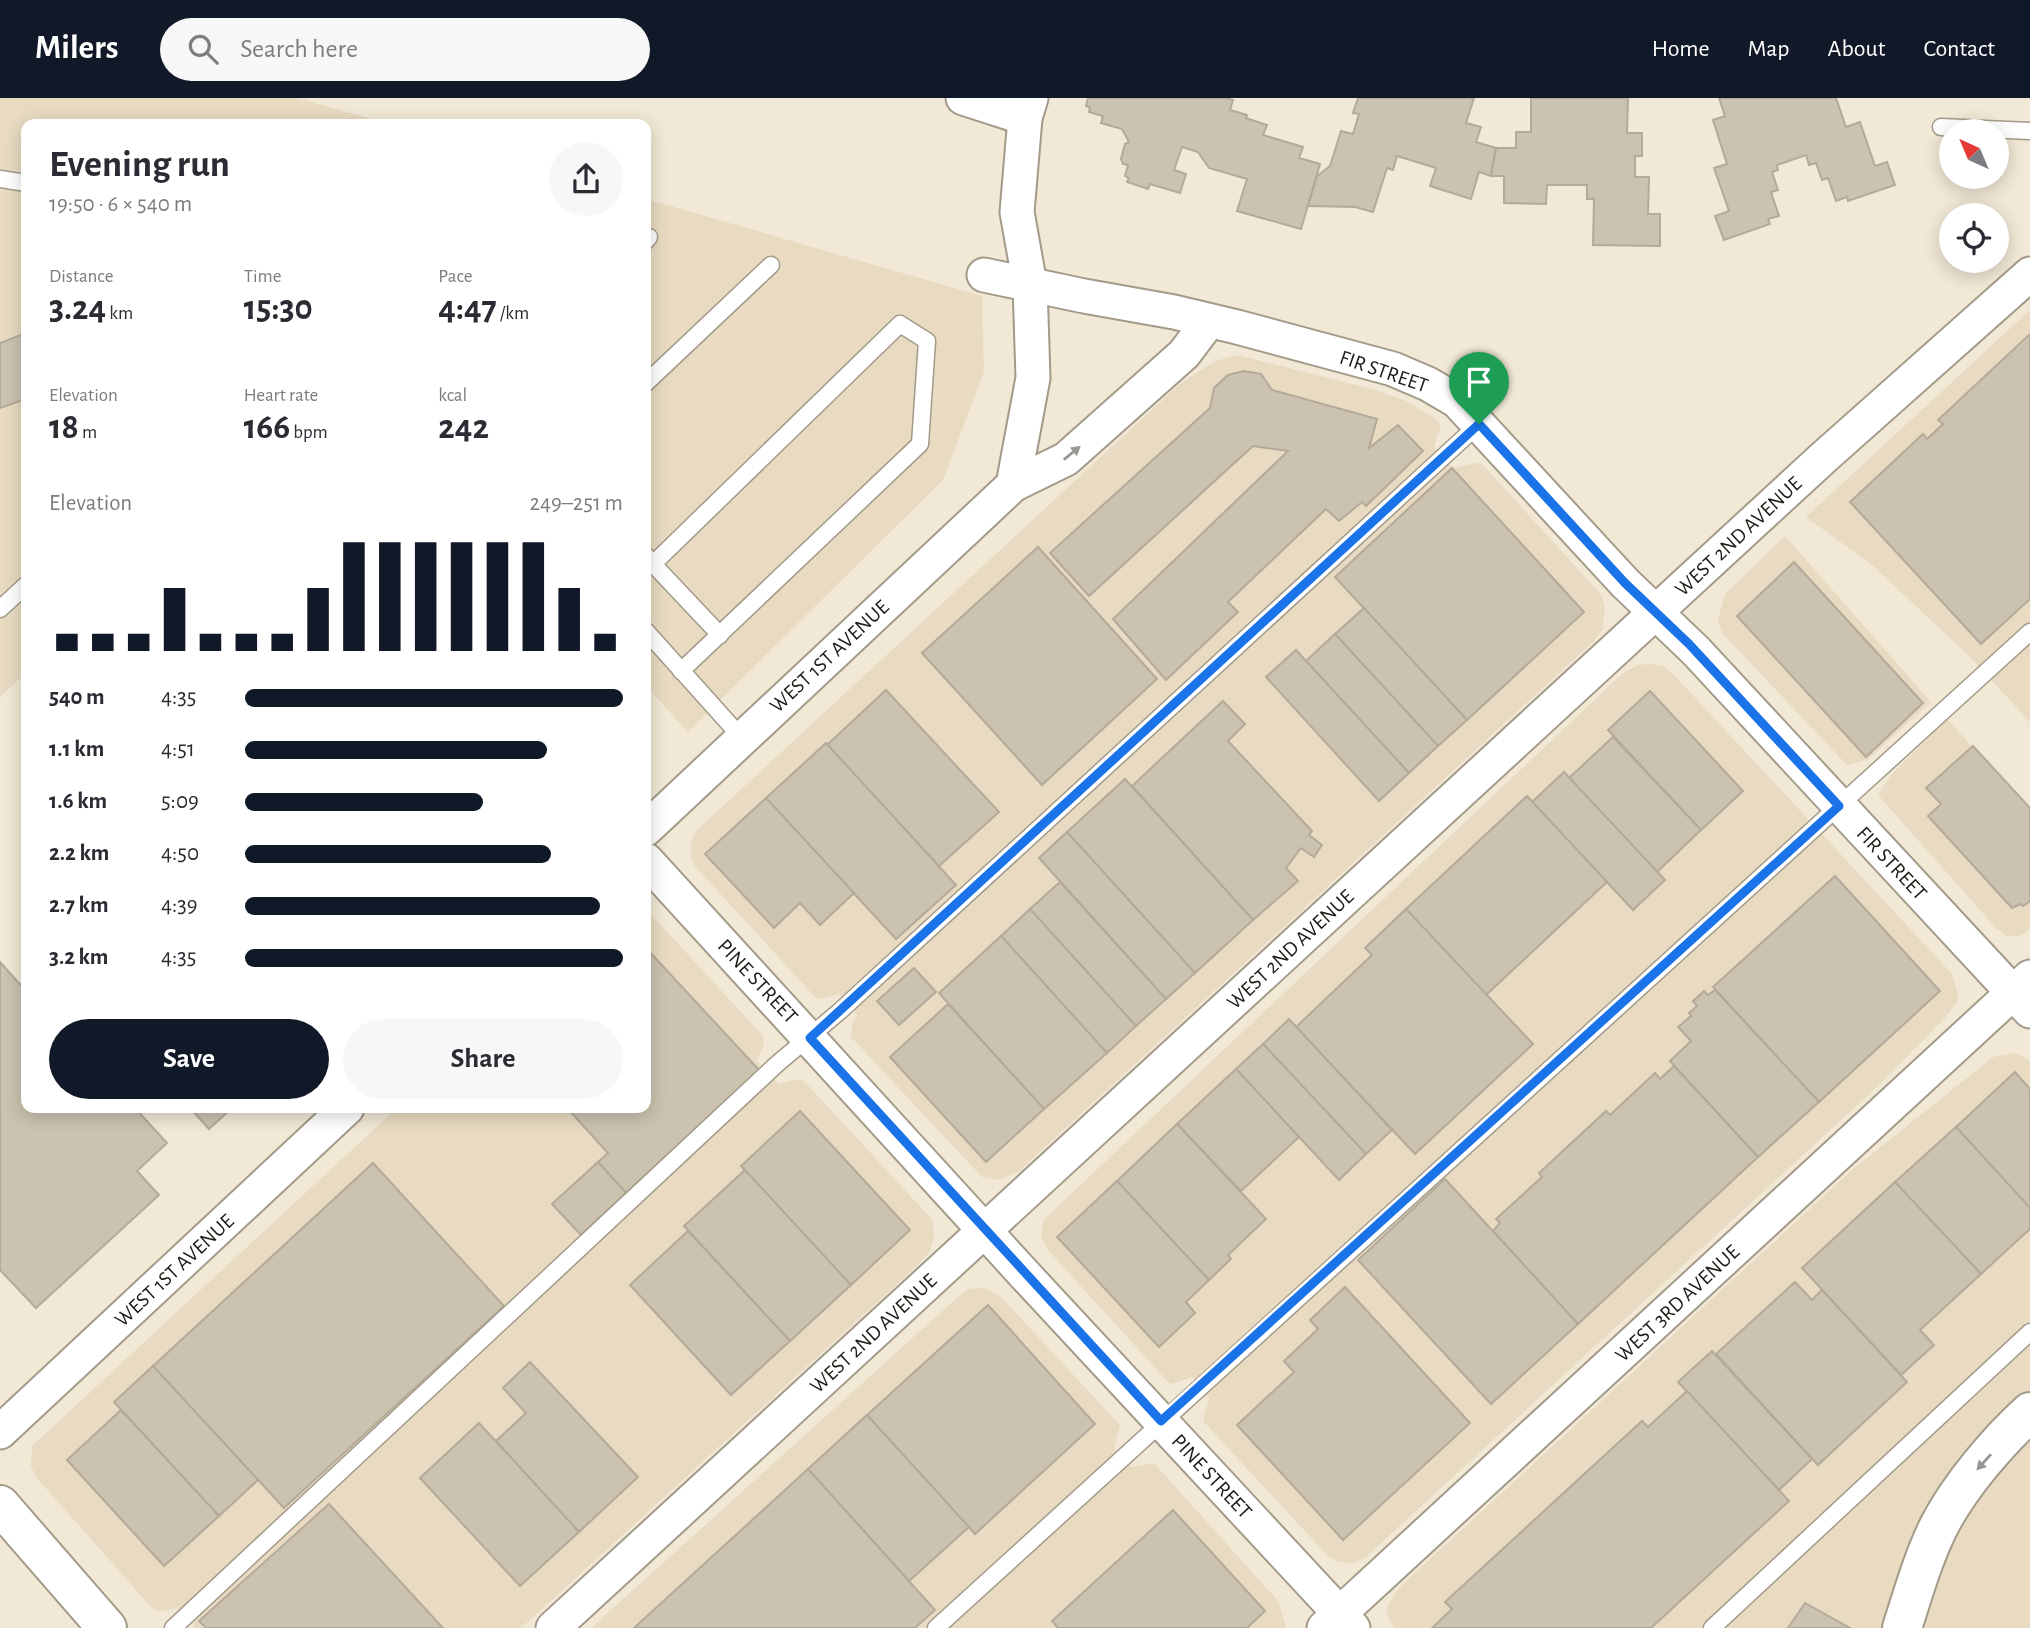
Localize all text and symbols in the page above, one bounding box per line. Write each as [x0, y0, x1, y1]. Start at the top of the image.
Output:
search box [160, 18, 650, 81]
icon: search [184, 30, 222, 68]
text: Milers [35, 32, 118, 65]
text: Search here [240, 36, 358, 62]
text: Home [1652, 37, 1710, 61]
text: Map [1748, 37, 1790, 61]
text: About [1828, 37, 1885, 61]
text: Contact [1923, 37, 1995, 61]
north arrow [1939, 119, 2009, 189]
map controls [1939, 119, 2009, 273]
button: share [549, 142, 623, 216]
text: Evening run [49, 146, 230, 184]
text: 19:50 · 6 × 540 m [49, 193, 192, 216]
button: locate [1939, 203, 2009, 273]
text: Distance [49, 267, 113, 286]
text: Time [244, 267, 282, 286]
text: Pace [438, 267, 473, 286]
text: 3.24 [49, 291, 106, 326]
text: 15:30 [244, 291, 313, 326]
text: 4:47 [438, 291, 497, 326]
text: km [106, 304, 133, 323]
text: /km [497, 304, 529, 323]
street label: FIR STREET [1337, 347, 1431, 396]
pin [1449, 352, 1509, 424]
icon: arrive [1460, 363, 1498, 401]
text: Elevation [49, 386, 118, 405]
text: Heart rate [244, 386, 318, 405]
text: kcal [438, 386, 467, 405]
text: 18 [49, 410, 79, 445]
text: 166 [244, 410, 290, 445]
text: 242 [438, 410, 489, 445]
text: m [79, 423, 97, 442]
text: bpm [290, 423, 328, 442]
one-way arrow [1064, 446, 1081, 461]
street label: WEST 2ND AVENUE [1671, 473, 1806, 600]
text: Elevation [49, 492, 132, 515]
text: 249–251 m [530, 492, 623, 515]
street label: WEST 1ST AVENUE [766, 596, 893, 717]
text: 540 m [49, 686, 105, 709]
text: 4:35 [161, 686, 196, 709]
text: 1.1 km [49, 738, 104, 761]
text: 4:51 [161, 738, 195, 761]
text: 1.6 km [49, 790, 107, 813]
text: 5:09 [161, 790, 199, 813]
street label: FIR STREET [1853, 823, 1931, 904]
text: 2.2 km [49, 842, 109, 865]
text: 4:50 [161, 842, 199, 865]
street label: WEST 2ND AVENUE [1223, 886, 1358, 1013]
text: 2.7 km [49, 894, 108, 917]
text: 4:39 [161, 894, 198, 917]
street label: PINE STREET [714, 935, 802, 1027]
text: 3.2 km [49, 946, 108, 969]
text: 4:35 [161, 946, 196, 969]
button: Save [49, 1019, 329, 1099]
button: Share [343, 1019, 623, 1099]
street label: WEST 1ST AVENUE [111, 1210, 238, 1331]
street label: WEST 3RD AVENUE [1611, 1241, 1743, 1366]
street label: WEST 2ND AVENUE [806, 1270, 941, 1397]
street label: PINE STREET [1168, 1430, 1256, 1522]
one-way arrow [1976, 1453, 1992, 1470]

